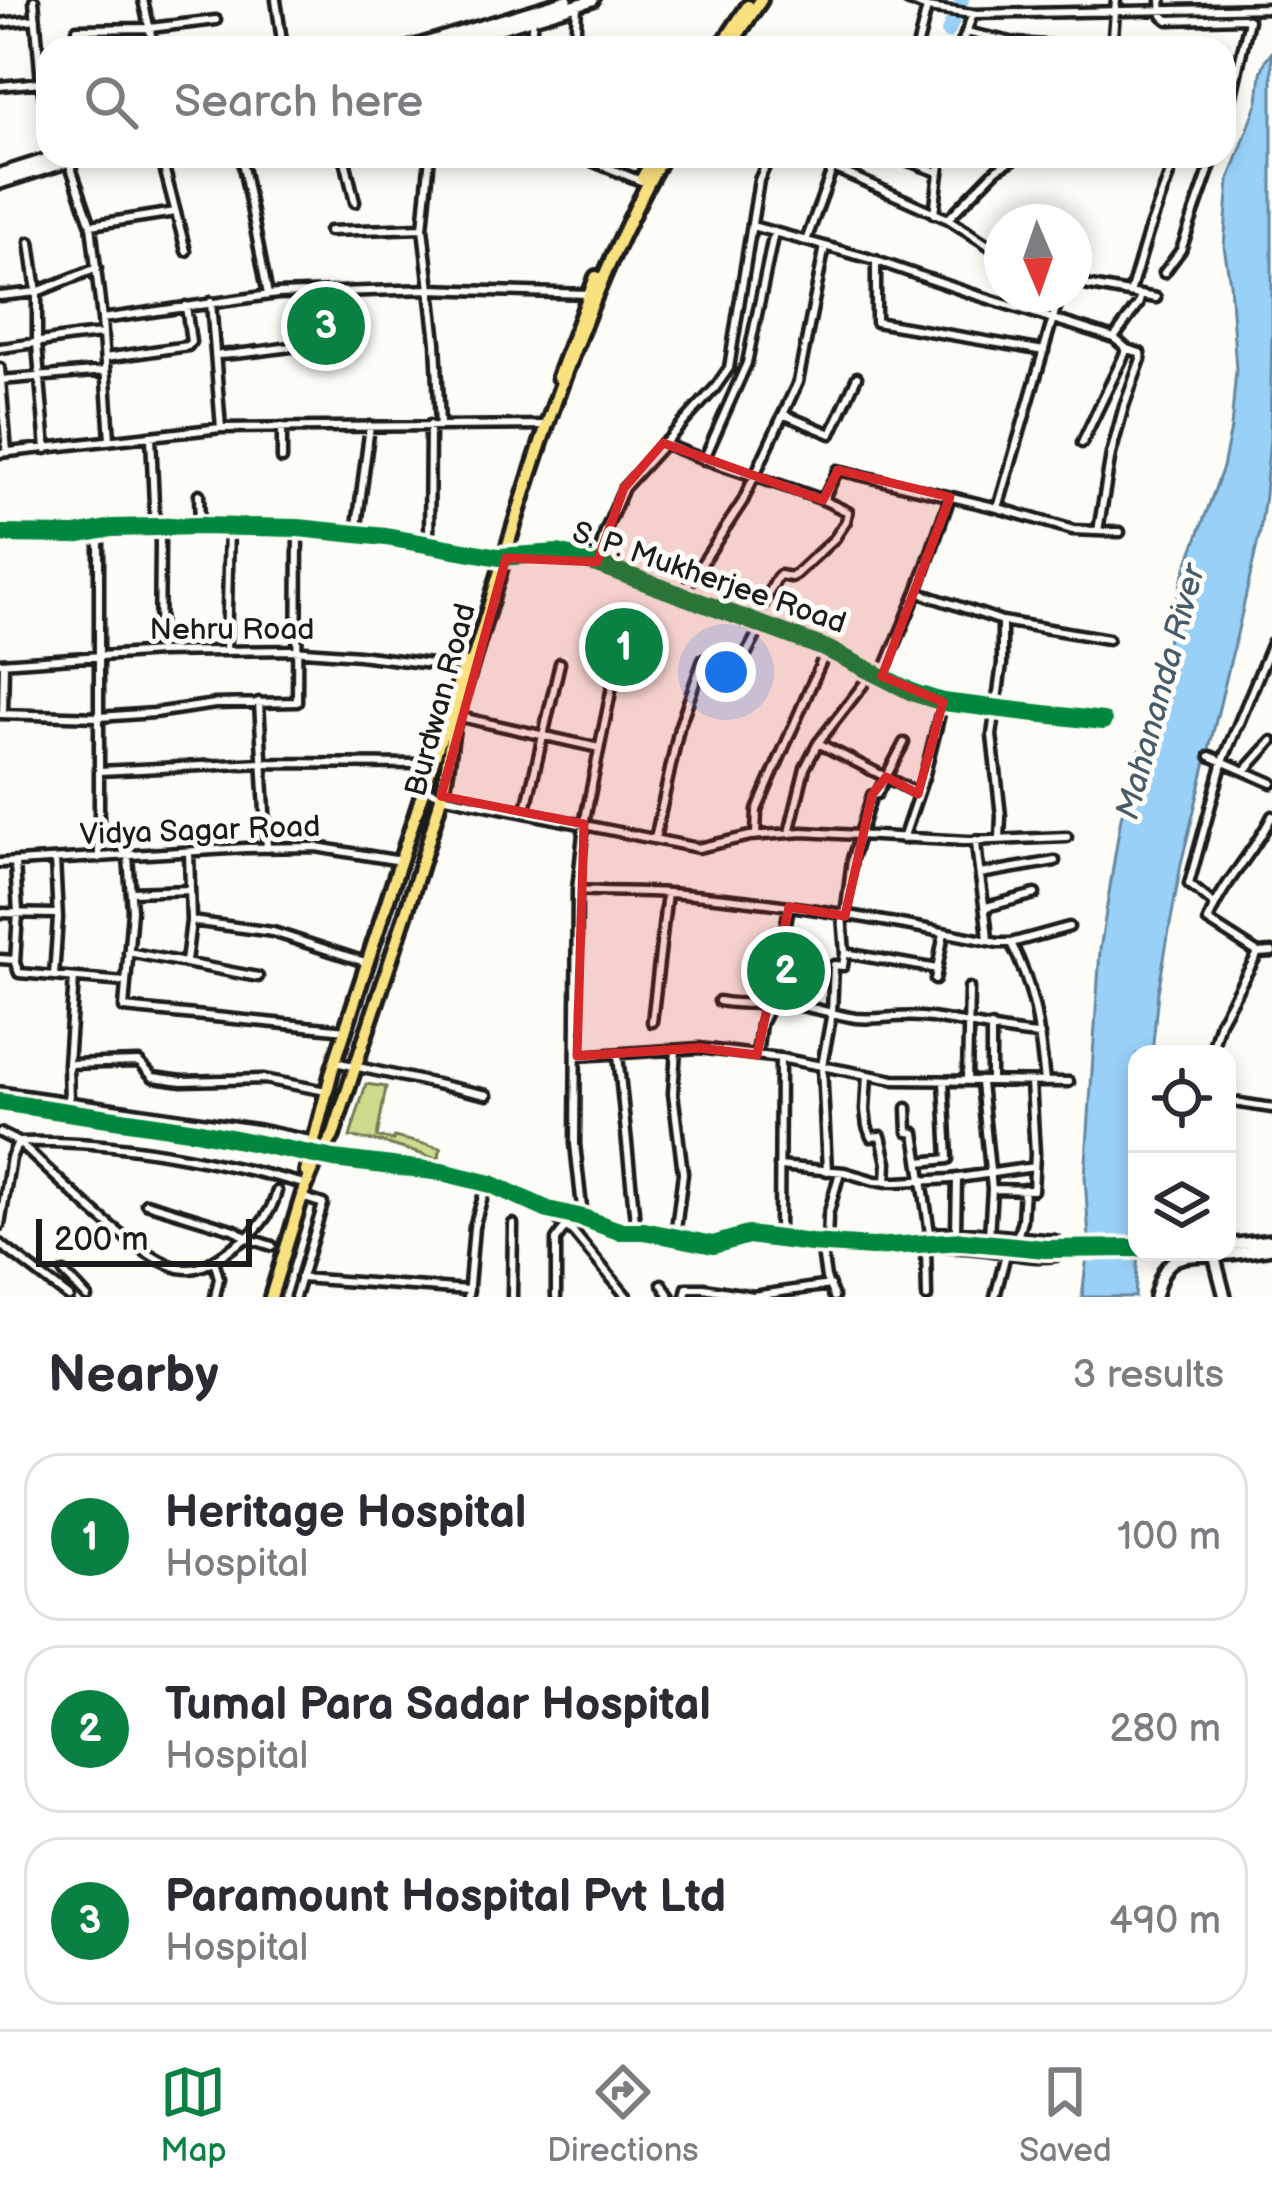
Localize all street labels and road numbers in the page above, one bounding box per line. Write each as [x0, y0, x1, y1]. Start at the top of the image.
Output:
street label: S. P. Mukherjee Road [567, 514, 851, 642]
street label: Burdwan Road [398, 600, 484, 800]
street label: Nehru Road [149, 612, 315, 648]
street label: Vidya Sagar Road [79, 809, 321, 853]

